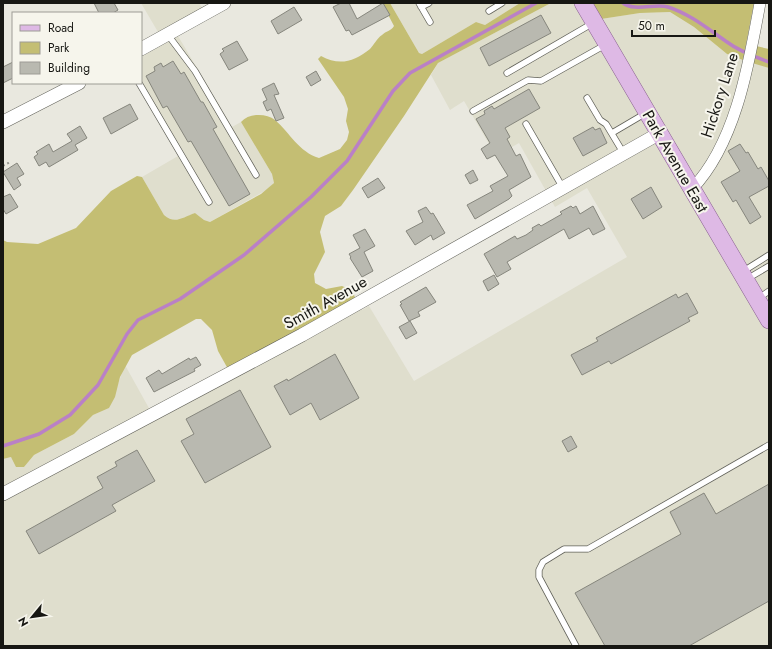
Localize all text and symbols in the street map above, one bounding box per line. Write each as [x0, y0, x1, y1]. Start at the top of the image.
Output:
legend [12, 12, 142, 84]
scale bar [632, 12, 715, 38]
text: 50 m [638, 17, 665, 35]
text: Road [48, 19, 74, 37]
text: Park [48, 39, 70, 57]
street label: Hickory Lane [695, 50, 744, 141]
text: Building [48, 59, 90, 77]
street label: Park Avenue East [637, 106, 714, 217]
street label: Smith Avenue [279, 270, 371, 335]
north arrow [12, 597, 52, 637]
text: N [14, 614, 32, 630]

